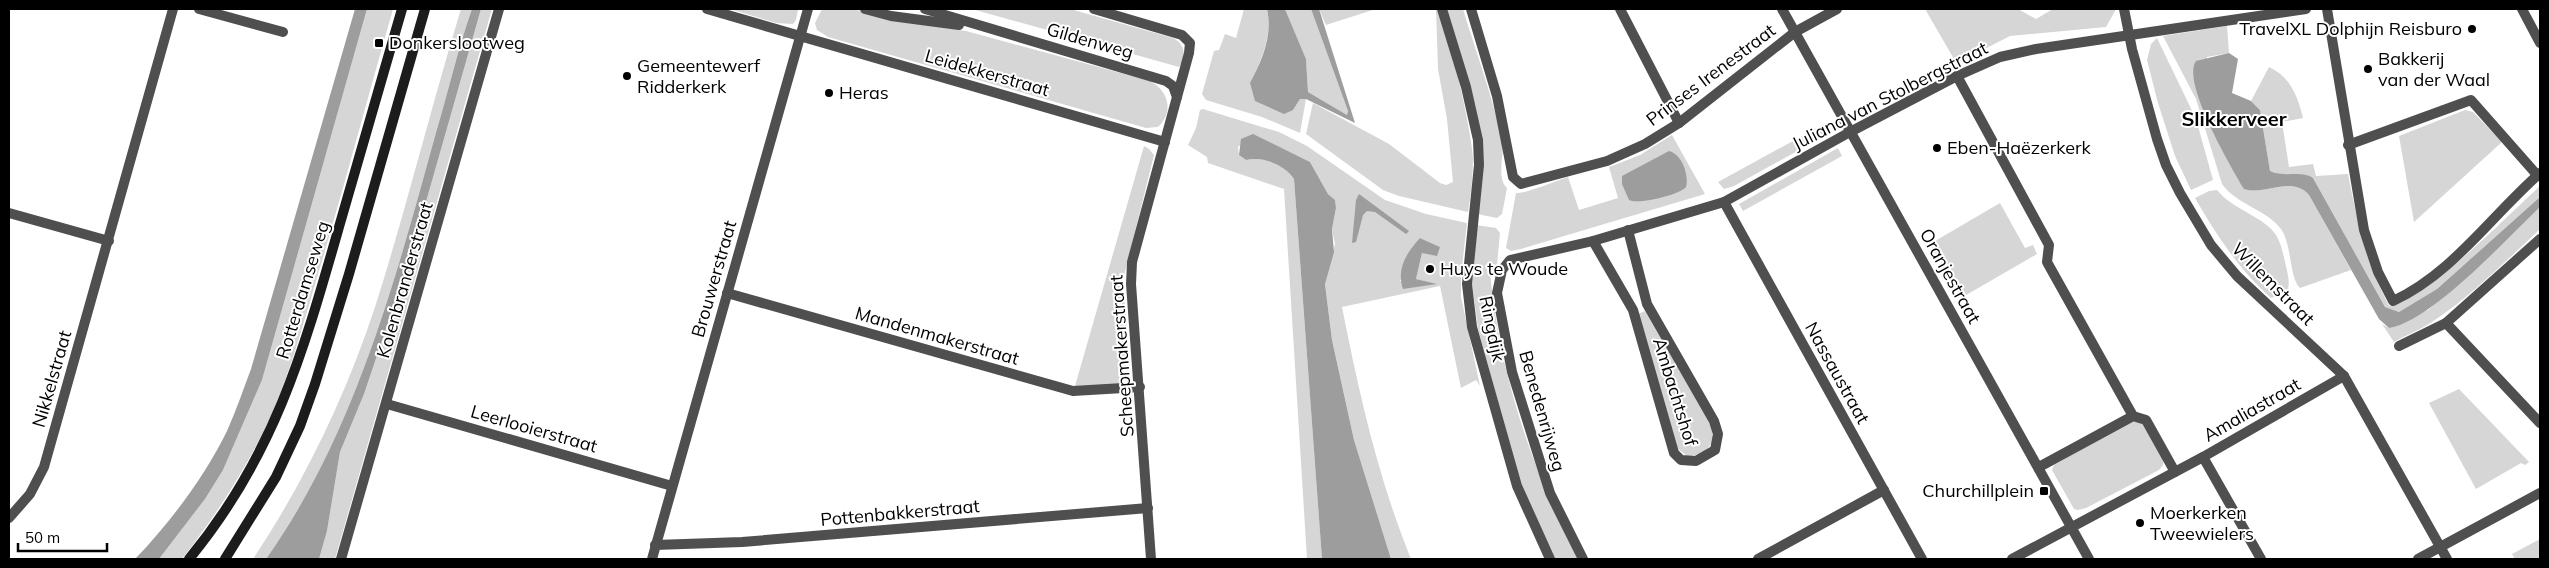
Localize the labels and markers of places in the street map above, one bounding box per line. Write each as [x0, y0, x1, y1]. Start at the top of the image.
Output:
place label: TravelXL Dolphijn Reisburo [2239, 17, 2462, 40]
marker: TravelXL Dolphijn Reisburo [2466, 23, 2478, 35]
place label: Donkerslootweg [389, 31, 525, 54]
marker: Donkerslootweg [373, 37, 385, 49]
place label: Bakkerij van der Waal [2378, 47, 2490, 91]
place label: Gemeentewerf Ridderkerk [637, 54, 761, 98]
marker: Bakkerij van der Waal [2362, 63, 2374, 75]
marker: Gemeentewerf Ridderkerk [621, 70, 633, 82]
place label: Heras [839, 81, 889, 104]
marker: Heras [823, 87, 835, 99]
place label: Eben-Haëzerkerk [1947, 136, 2092, 159]
marker: Eben-Haëzerkerk [1931, 142, 1943, 154]
place label: Huys te Woude [1440, 257, 1568, 280]
marker: Huys te Woude [1424, 263, 1436, 275]
place label: Churchillplein [1922, 479, 2034, 502]
marker: Churchillplein [2038, 485, 2050, 497]
place label: Moerkerken Tweewielers [2150, 501, 2254, 545]
marker: Moerkerken Tweewielers [2134, 517, 2146, 529]

